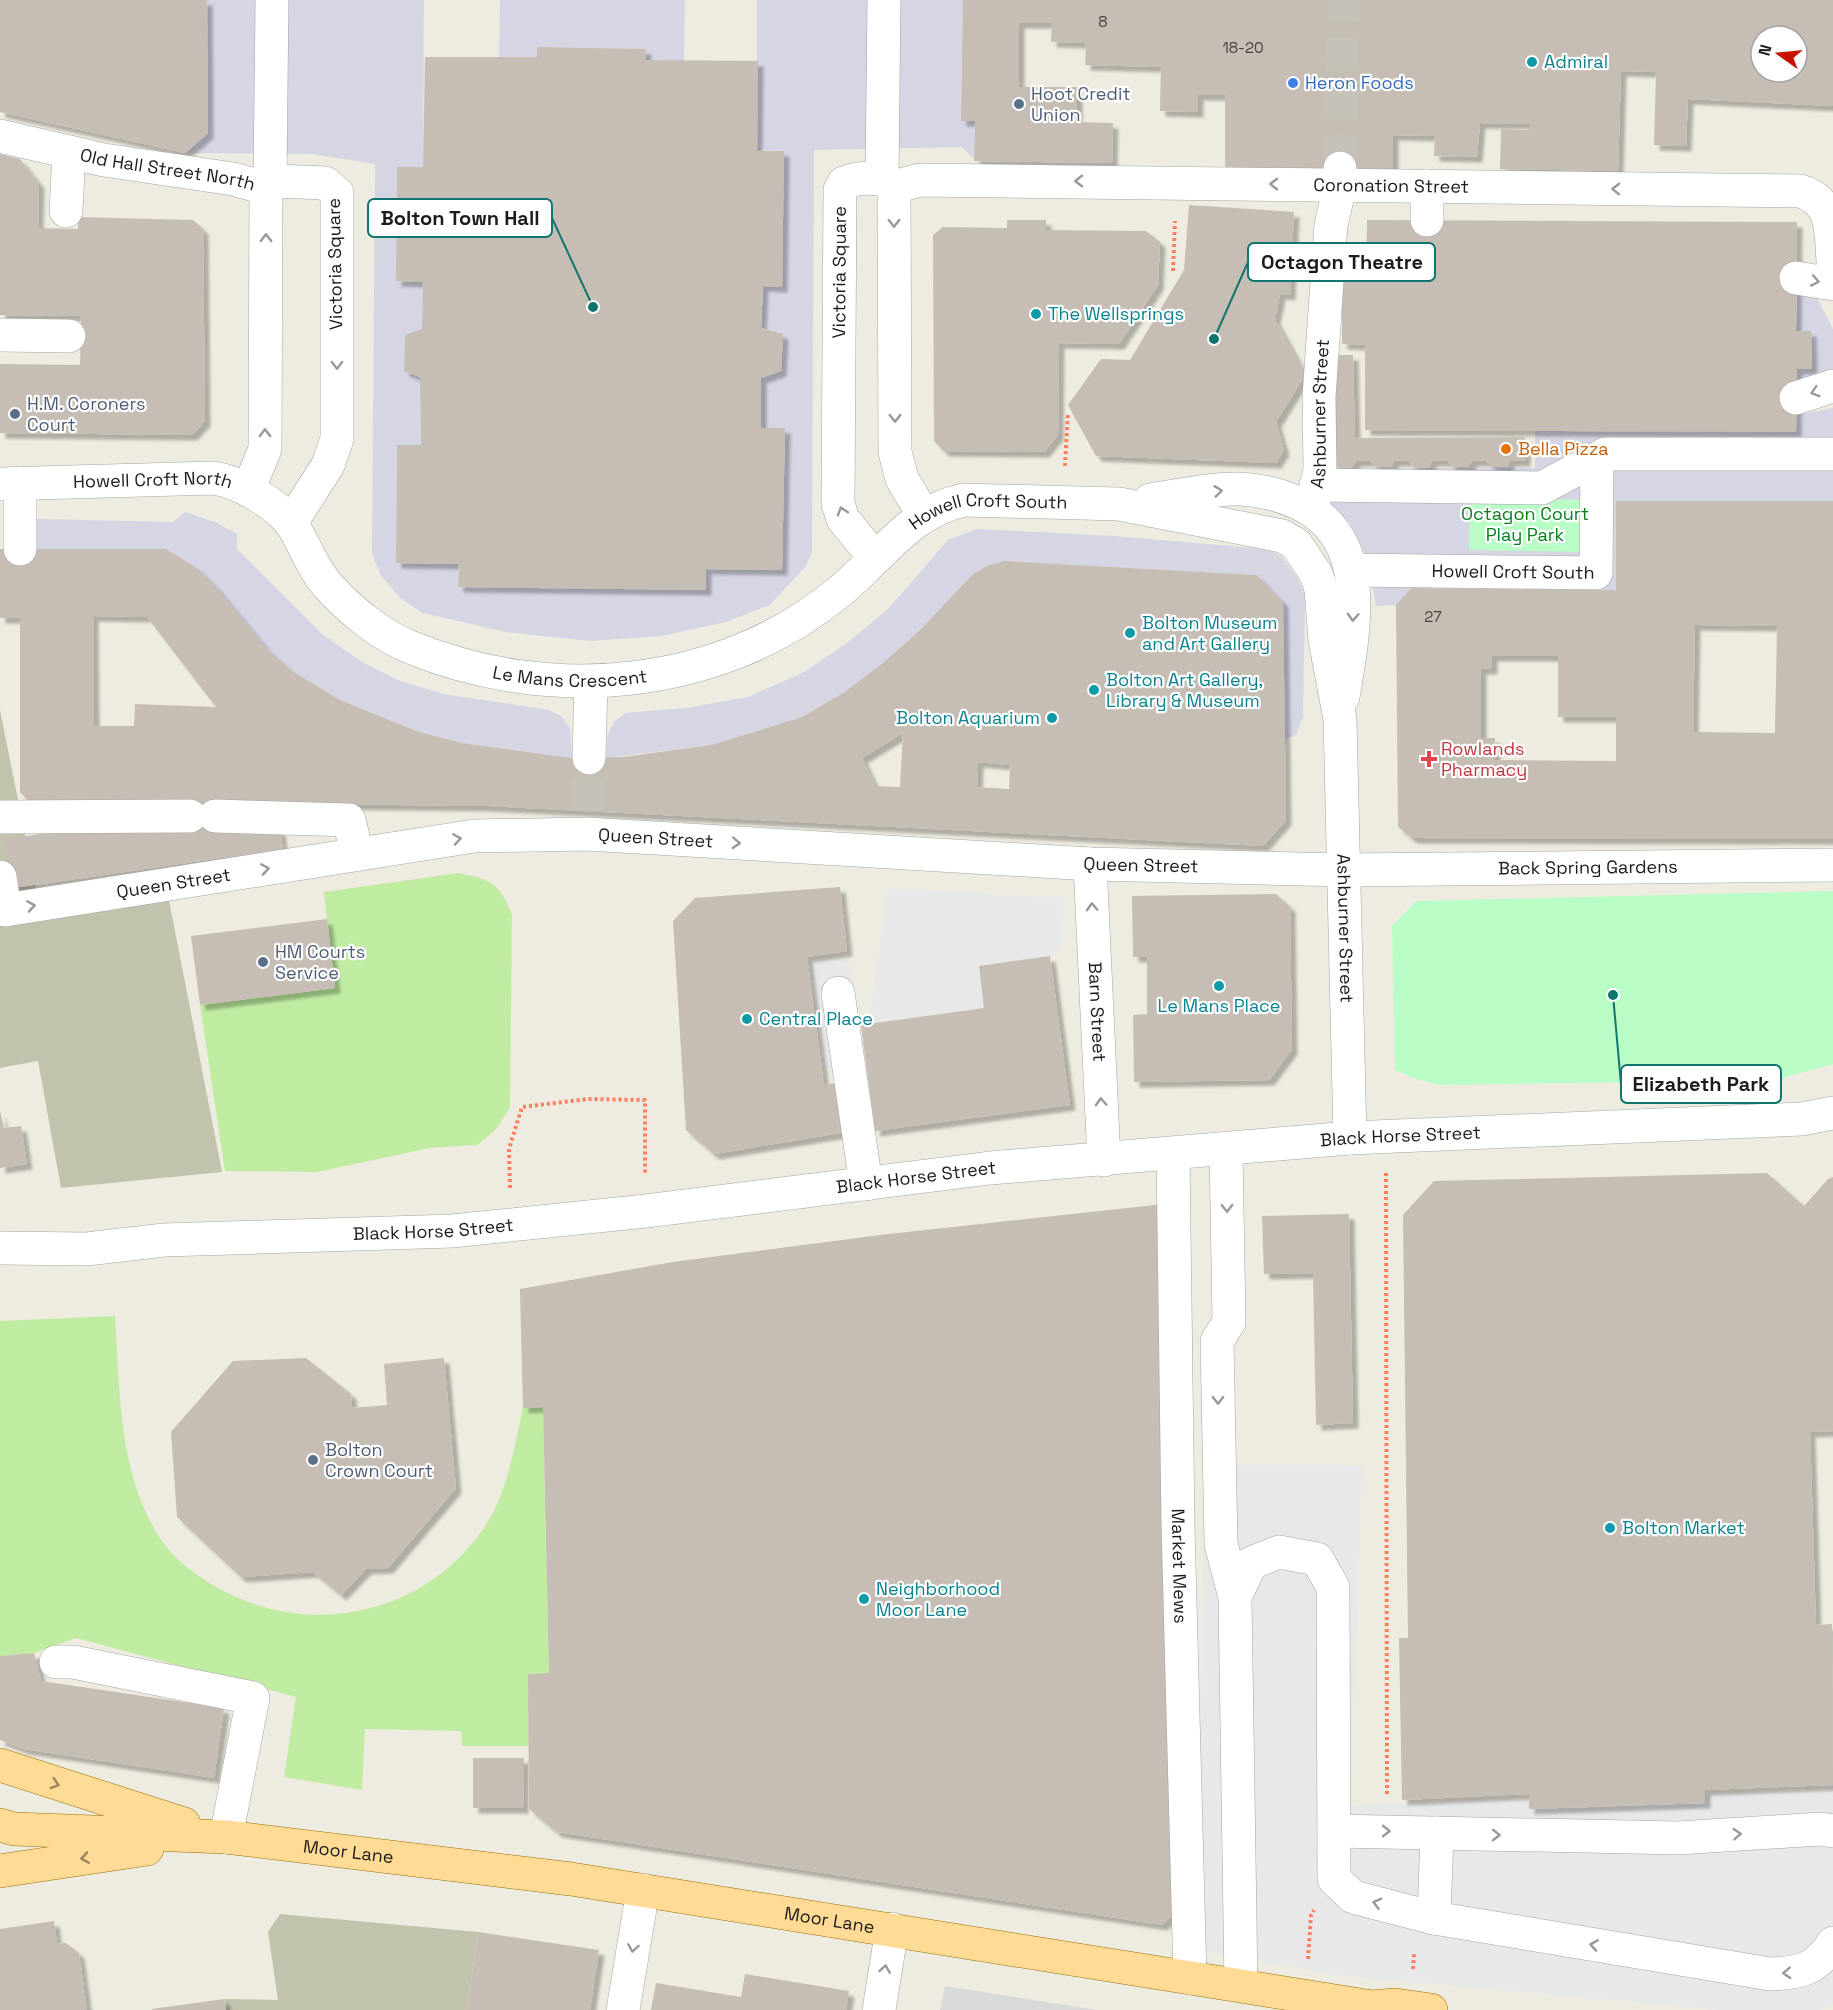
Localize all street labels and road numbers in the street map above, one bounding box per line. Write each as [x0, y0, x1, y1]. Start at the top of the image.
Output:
street label: Old Hall Street North [78, 143, 258, 196]
street label: Coronation Street [1313, 173, 1469, 198]
street label: Victoria Square [322, 198, 347, 330]
street label: Victoria Square [827, 206, 851, 339]
street label: Ashburner Street [1305, 338, 1334, 490]
street label: Howell Croft North [73, 466, 236, 493]
street label: Howell Croft South [904, 488, 1068, 535]
street label: Howell Croft South [1431, 559, 1595, 584]
street label: Le Mans Crescent [491, 660, 649, 692]
street label: Queen Street [598, 823, 714, 853]
street label: Queen Street [1083, 852, 1199, 878]
street label: Ashburner Street [1332, 853, 1359, 1003]
street label: Back Spring Gardens [1498, 855, 1678, 879]
street label: Queen Street [115, 863, 232, 903]
street label: Barn Street [1084, 961, 1111, 1062]
street label: Black Horse Street [1319, 1121, 1481, 1151]
street label: Black Horse Street [835, 1156, 997, 1198]
street label: Black Horse Street [353, 1213, 515, 1245]
street label: Market Mews [1167, 1508, 1193, 1624]
street label: Moor Lane [302, 1834, 395, 1868]
street label: Moor Lane [783, 1901, 876, 1938]

